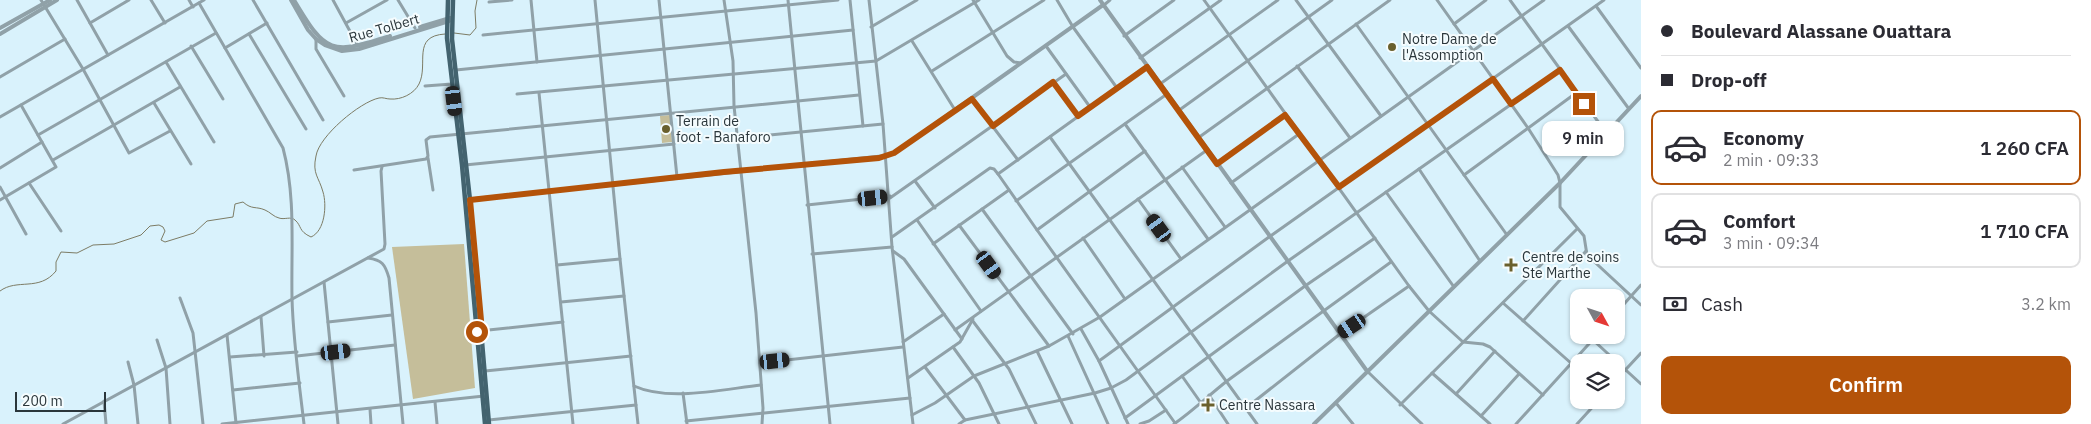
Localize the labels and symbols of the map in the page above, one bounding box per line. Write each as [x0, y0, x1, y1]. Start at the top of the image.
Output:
street label: Rue Tolbert [347, 9, 421, 47]
place label: Notre Dame de l'Assomption [1402, 30, 1497, 64]
marker: Notre Dame de l'Assomption [1386, 41, 1398, 53]
car [444, 85, 463, 117]
route end [1573, 93, 1595, 115]
place label: Terrain de foot - Banaforo [676, 112, 771, 146]
callout: 9 min [1543, 122, 1625, 156]
marker: Terrain de foot - Banaforo [660, 123, 672, 135]
car [857, 189, 888, 207]
car [1144, 211, 1173, 245]
car [974, 248, 1003, 282]
place label: Centre de soins Ste Marthe [1522, 248, 1620, 282]
marker: Centre de soins Ste Marthe [1504, 258, 1518, 272]
north arrow [1570, 289, 1625, 344]
car [1335, 311, 1368, 341]
route start [466, 321, 488, 343]
car [320, 343, 351, 361]
car [759, 352, 790, 370]
scale bar [15, 389, 106, 412]
place label: Centre Nassara [1219, 396, 1316, 414]
marker: Centre Nassara [1201, 398, 1215, 412]

